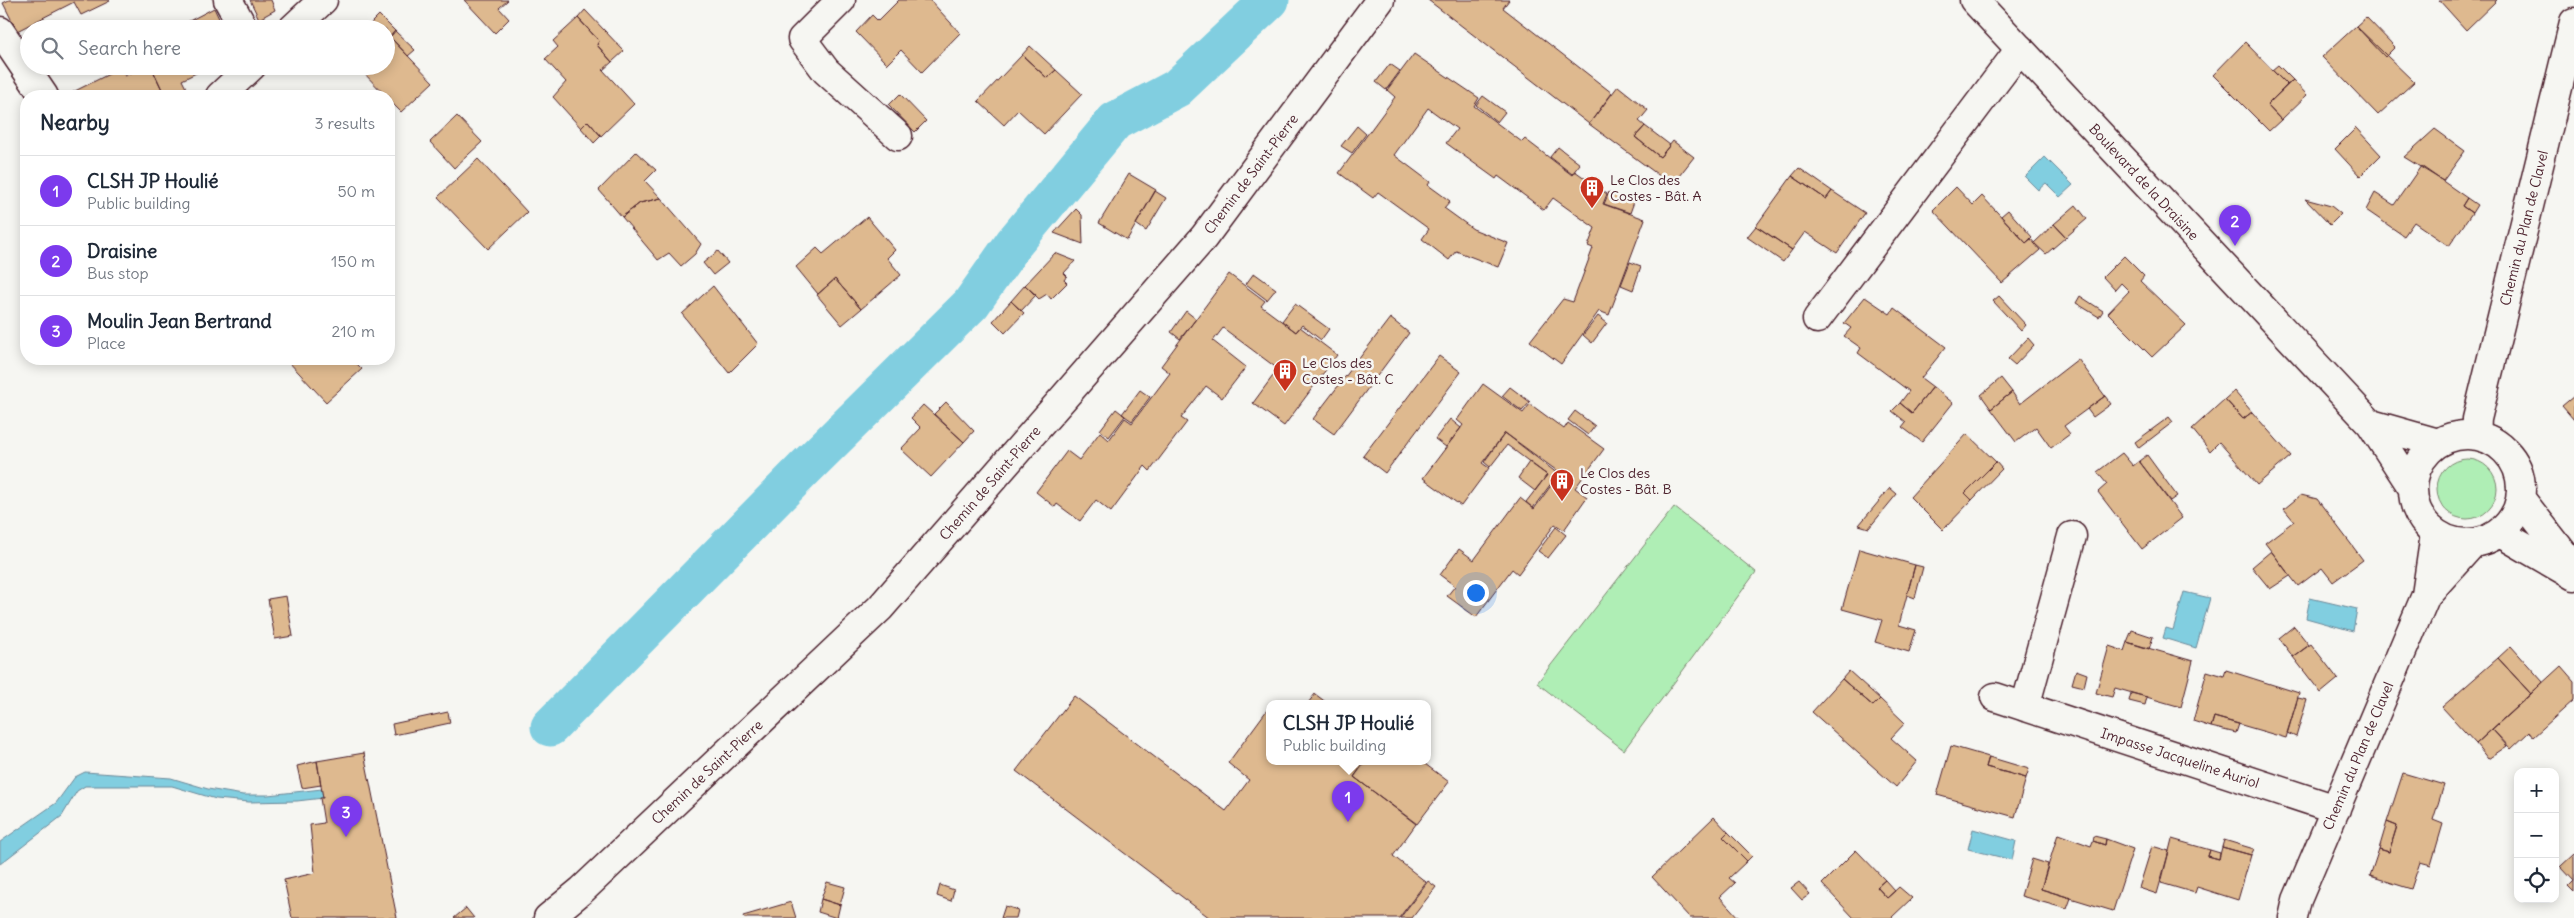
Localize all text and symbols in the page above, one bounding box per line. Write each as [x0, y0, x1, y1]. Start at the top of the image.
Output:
search box [20, 20, 395, 75]
icon: search [38, 34, 66, 62]
text: Search here [78, 36, 181, 60]
text: Nearby [40, 109, 110, 136]
street label: Chemin de Saint-Pierre [1200, 110, 1302, 238]
text: 3 results [315, 113, 375, 133]
street label: Boulevard de la Draisine [2085, 120, 2203, 244]
street label: Chemin du Plan de Clavel [2496, 149, 2552, 307]
text: CLSH JP Houlié [87, 169, 219, 193]
place label: Le Clos des Costes - Bât. A [1610, 171, 1702, 205]
building icon: Le Clos des Costes - Bât. A [1579, 175, 1605, 209]
text: 1 [53, 181, 59, 201]
text: 50 m [337, 181, 375, 201]
text: Public building [87, 193, 190, 213]
pin: 2 [2219, 205, 2251, 246]
text: Draisine [87, 239, 157, 263]
text: 2 [52, 251, 60, 271]
text: 150 m [331, 251, 375, 271]
text: Bus stop [87, 263, 149, 283]
text: Moulin Jean Bertrand [87, 309, 272, 333]
text: 3 [51, 321, 61, 341]
text: 210 m [332, 321, 375, 341]
text: Place [87, 333, 126, 353]
place label: Le Clos des Costes - Bât. C [1302, 354, 1394, 388]
building icon: Le Clos des Costes - Bât. C [1272, 358, 1298, 392]
street label: Chemin de Saint-Pierre [935, 422, 1045, 544]
place label: Le Clos des Costes - Bât. B [1580, 464, 1672, 498]
building icon: Le Clos des Costes - Bât. B [1549, 468, 1575, 502]
your location [1463, 580, 1489, 606]
street label: Chemin du Plan de Clavel [2319, 679, 2397, 833]
popup [1266, 700, 1431, 765]
text: CLSH JP Houlié [1283, 711, 1414, 735]
street label: Chemin de Saint-Pierre [648, 716, 766, 828]
street label: Impasse Jacqueline Auriol [2098, 724, 2262, 792]
text: Public building [1283, 735, 1386, 755]
map controls [2514, 768, 2559, 903]
button: + [2514, 768, 2559, 813]
pin: 1 [1332, 781, 1364, 822]
pin: 3 [330, 796, 362, 837]
button: − [2514, 813, 2559, 858]
button: locate [2514, 858, 2559, 903]

